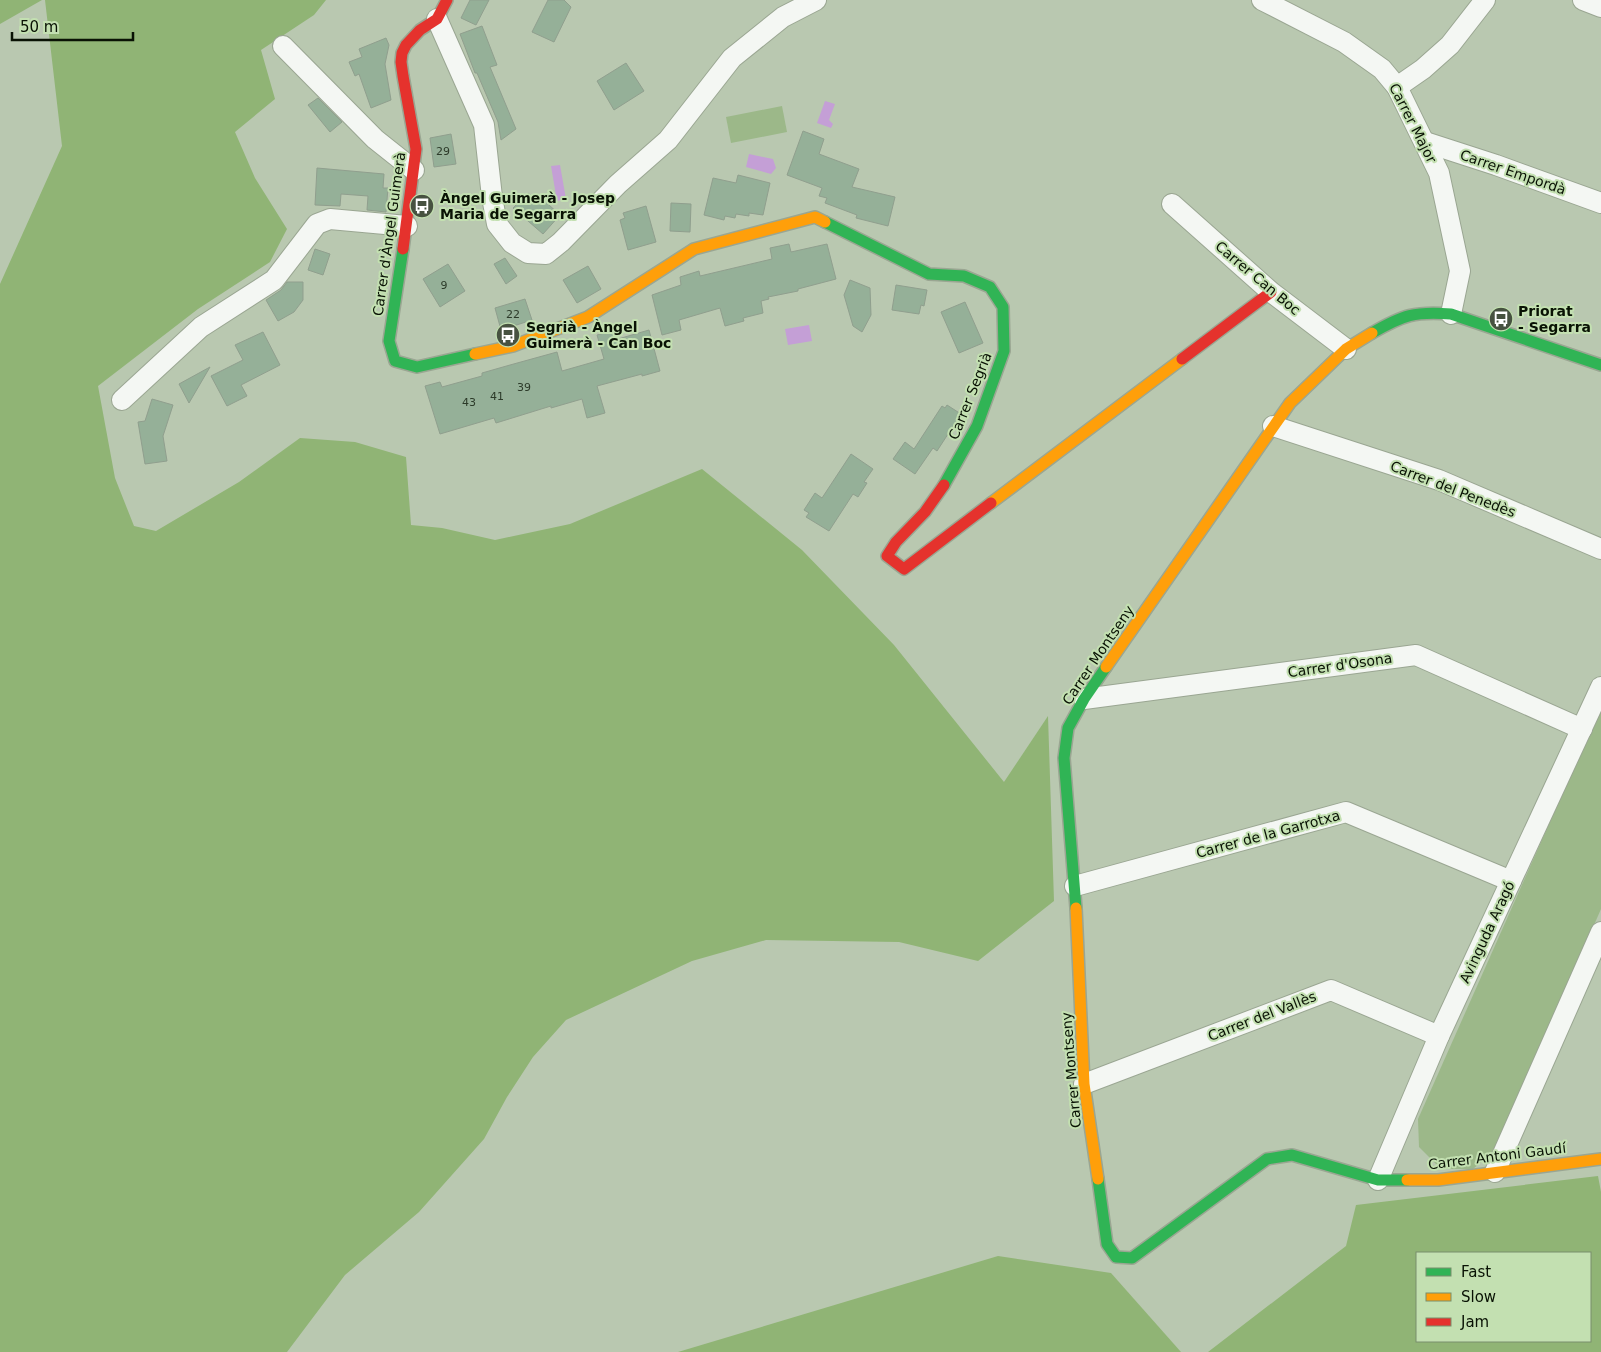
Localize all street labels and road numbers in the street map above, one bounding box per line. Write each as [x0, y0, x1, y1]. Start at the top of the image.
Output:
street label: Carrer Major [1386, 81, 1440, 166]
street label: Carrer Empordà [1458, 146, 1568, 198]
street label: Carrer d'Àngel Guimerà [370, 151, 408, 317]
street label: Carrer Can Boc [1212, 238, 1304, 318]
street label: Carrer Segrià [945, 350, 995, 442]
street label: Carrer del Penedès [1388, 458, 1518, 520]
street label: Carrer Montseny [1059, 602, 1137, 708]
street label: Carrer d'Osona [1287, 650, 1393, 680]
street label: Carrer de la Garrotxa [1194, 807, 1342, 861]
street label: Avinguda Aragó [1456, 878, 1518, 986]
street label: Carrer del Vallès [1206, 988, 1318, 1044]
street label: Carrer Montseny [1058, 1011, 1084, 1129]
street label: Carrer Antoni Gaudí [1427, 1139, 1568, 1172]

